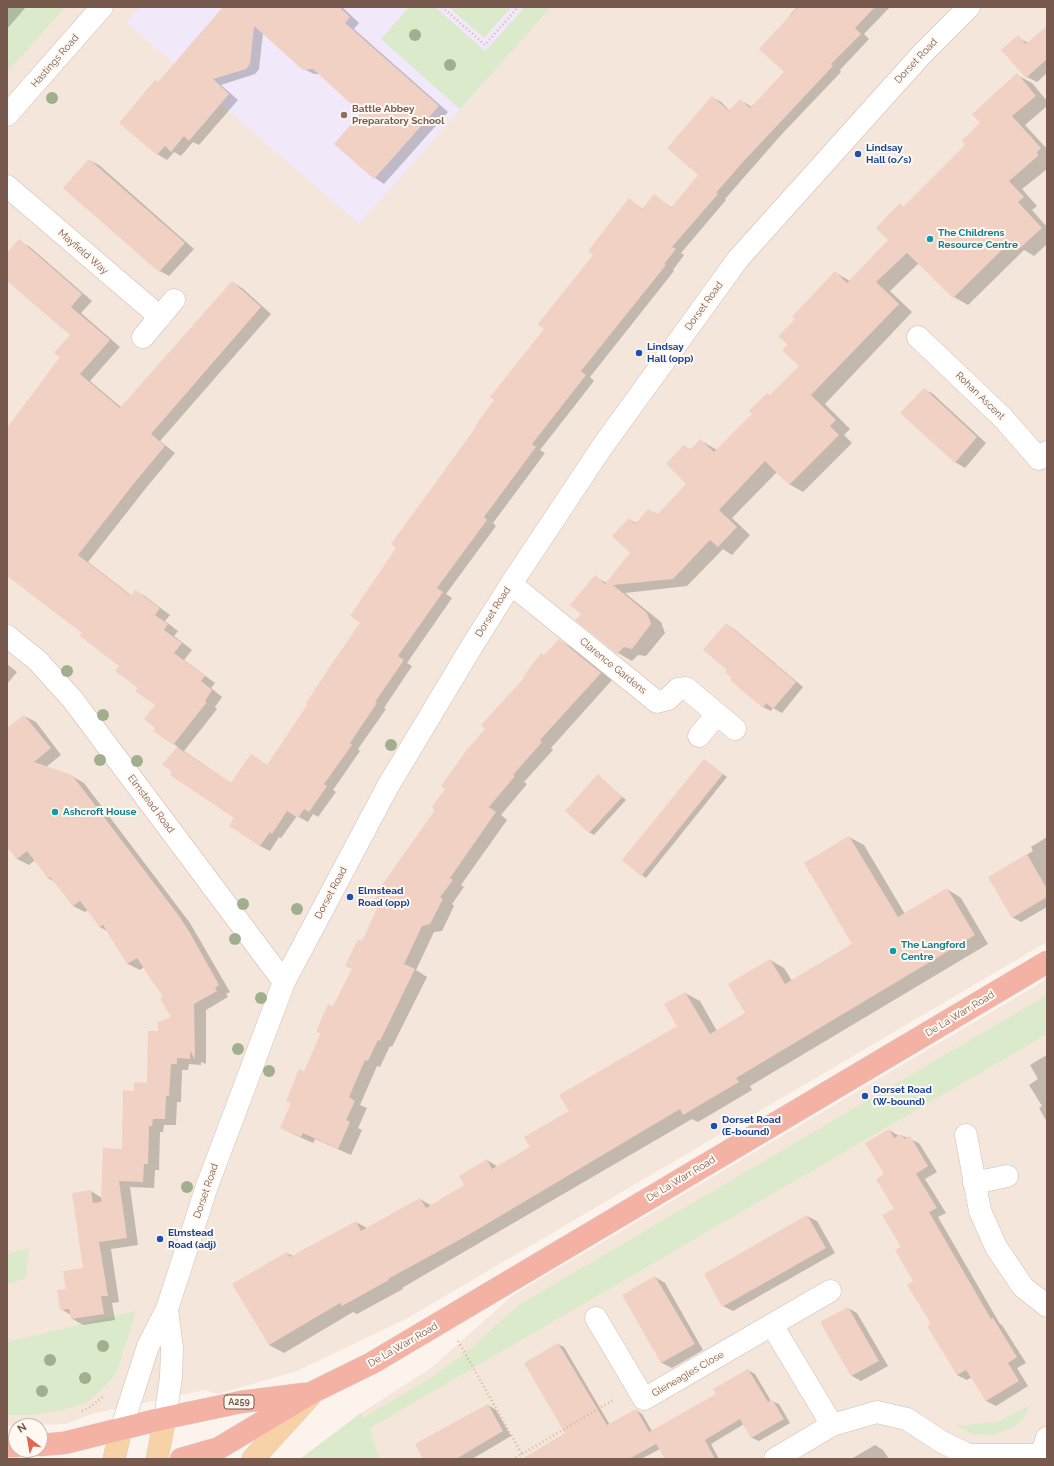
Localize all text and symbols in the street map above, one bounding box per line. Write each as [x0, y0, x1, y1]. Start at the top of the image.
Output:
street label: Hastings Road [29, 32, 81, 90]
street label: Dorset Road [892, 36, 940, 86]
place label: Battle Abbey Preparatory School [352, 103, 444, 126]
marker: Battle Abbey Preparatory School [339, 110, 349, 120]
place label: Lindsay Hall (o/s) [866, 142, 911, 166]
marker: Lindsay Hall (o/s) [853, 149, 863, 159]
street label: Mayfield Way [55, 227, 111, 277]
place label: The Childrens Resource Centre [938, 227, 1018, 250]
marker: The Childrens Resource Centre [925, 234, 935, 244]
street label: Dorset Road [682, 279, 726, 333]
place label: Lindsay Hall (opp) [647, 341, 693, 364]
marker: Lindsay Hall (opp) [634, 348, 644, 358]
street label: Rohan Ascent [953, 369, 1007, 423]
street label: Dorset Road [473, 585, 513, 639]
street label: Clarence Gardens [577, 635, 649, 697]
street label: Elmstead Road [125, 772, 177, 836]
place label: Ashcroft House [63, 806, 137, 818]
marker: Ashcroft House [50, 807, 60, 817]
street label: Dorset Road [312, 865, 350, 921]
place label: Elmstead Road (opp) [358, 885, 410, 908]
marker: Elmstead Road (opp) [345, 892, 355, 902]
place label: The Langford Centre [901, 939, 966, 962]
marker: The Langford Centre [888, 946, 898, 956]
street label: De La Warr Road [923, 989, 997, 1039]
place label: Dorset Road (W-bound) [873, 1084, 932, 1108]
marker: Dorset Road (W-bound) [860, 1091, 870, 1101]
place label: Dorset Road (E-bound) [722, 1114, 781, 1138]
marker: Dorset Road (E-bound) [709, 1121, 719, 1131]
street label: De La Warr Road [644, 1154, 718, 1204]
street label: Dorset Road [191, 1162, 221, 1220]
place label: Elmstead Road (adj) [168, 1227, 216, 1250]
marker: Elmstead Road (adj) [155, 1234, 165, 1244]
street label: De La Warr Road [366, 1320, 440, 1370]
street label: Gleneagles Close [650, 1348, 726, 1400]
road number: A259 [224, 1395, 254, 1409]
north arrow [8, 1418, 48, 1458]
text: N [15, 1420, 29, 1436]

